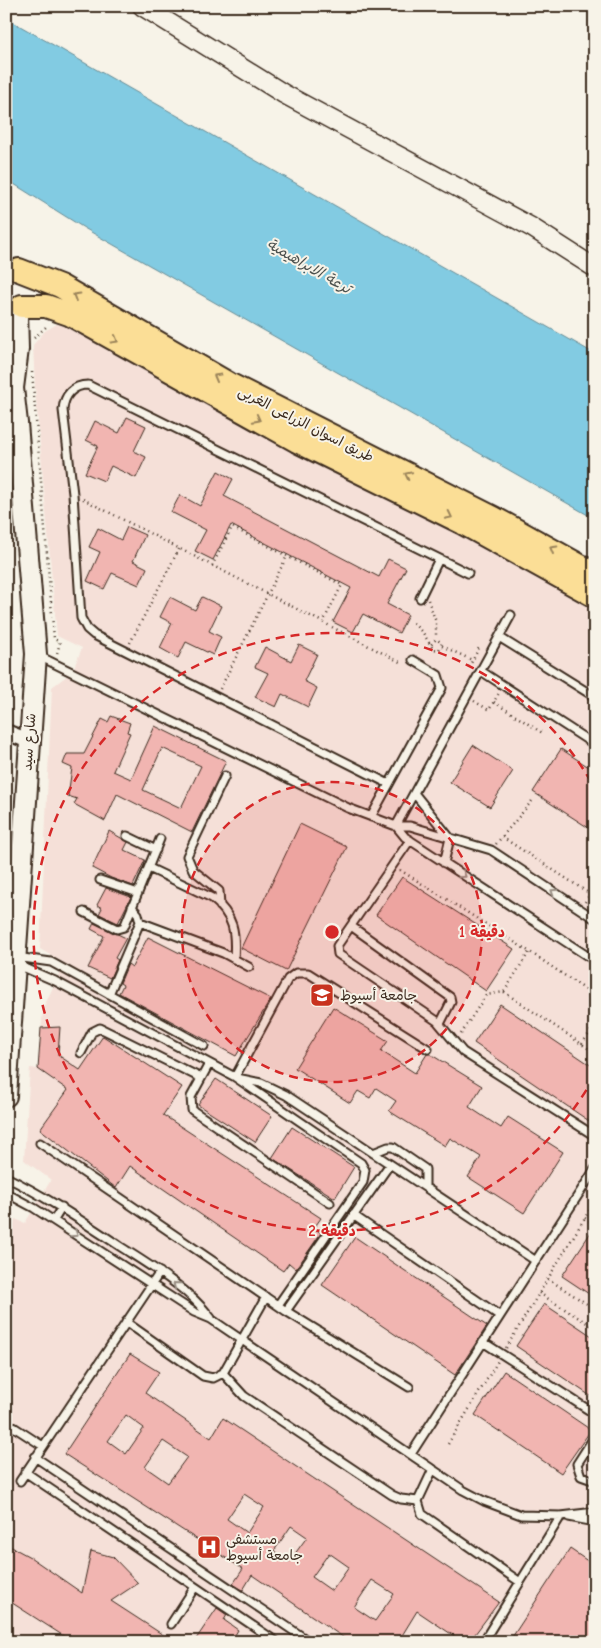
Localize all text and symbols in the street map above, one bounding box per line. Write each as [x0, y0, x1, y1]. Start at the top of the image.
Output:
water label: ترعة الابراهيمية [264, 235, 356, 299]
one-way arrow [73, 292, 82, 302]
one-way arrow [110, 334, 119, 344]
one-way arrow [213, 374, 222, 384]
street label: طريق اسوان الزراعى الغربى [235, 382, 377, 466]
one-way arrow [252, 413, 261, 423]
one-way arrow [404, 471, 413, 482]
one-way arrow [444, 510, 453, 520]
one-way arrow [549, 546, 558, 556]
street label: شارع سيد [19, 713, 40, 771]
one-way arrow [458, 869, 467, 879]
one-way arrow [551, 889, 560, 898]
centre of rings [323, 923, 341, 941]
text: 1 دقيقة [459, 923, 505, 941]
school or university icon: جامعة أسيوط [309, 982, 335, 1008]
place label: جامعة أسيوط [340, 987, 417, 1004]
text: 2 دقيقة [308, 1222, 356, 1240]
one-way arrow [69, 1228, 79, 1237]
one-way arrow [173, 1283, 182, 1291]
place label: مستشفی جامعة أسيوط [226, 1531, 303, 1564]
hospital icon: مستشفی جامعة أسيوط [196, 1534, 222, 1560]

